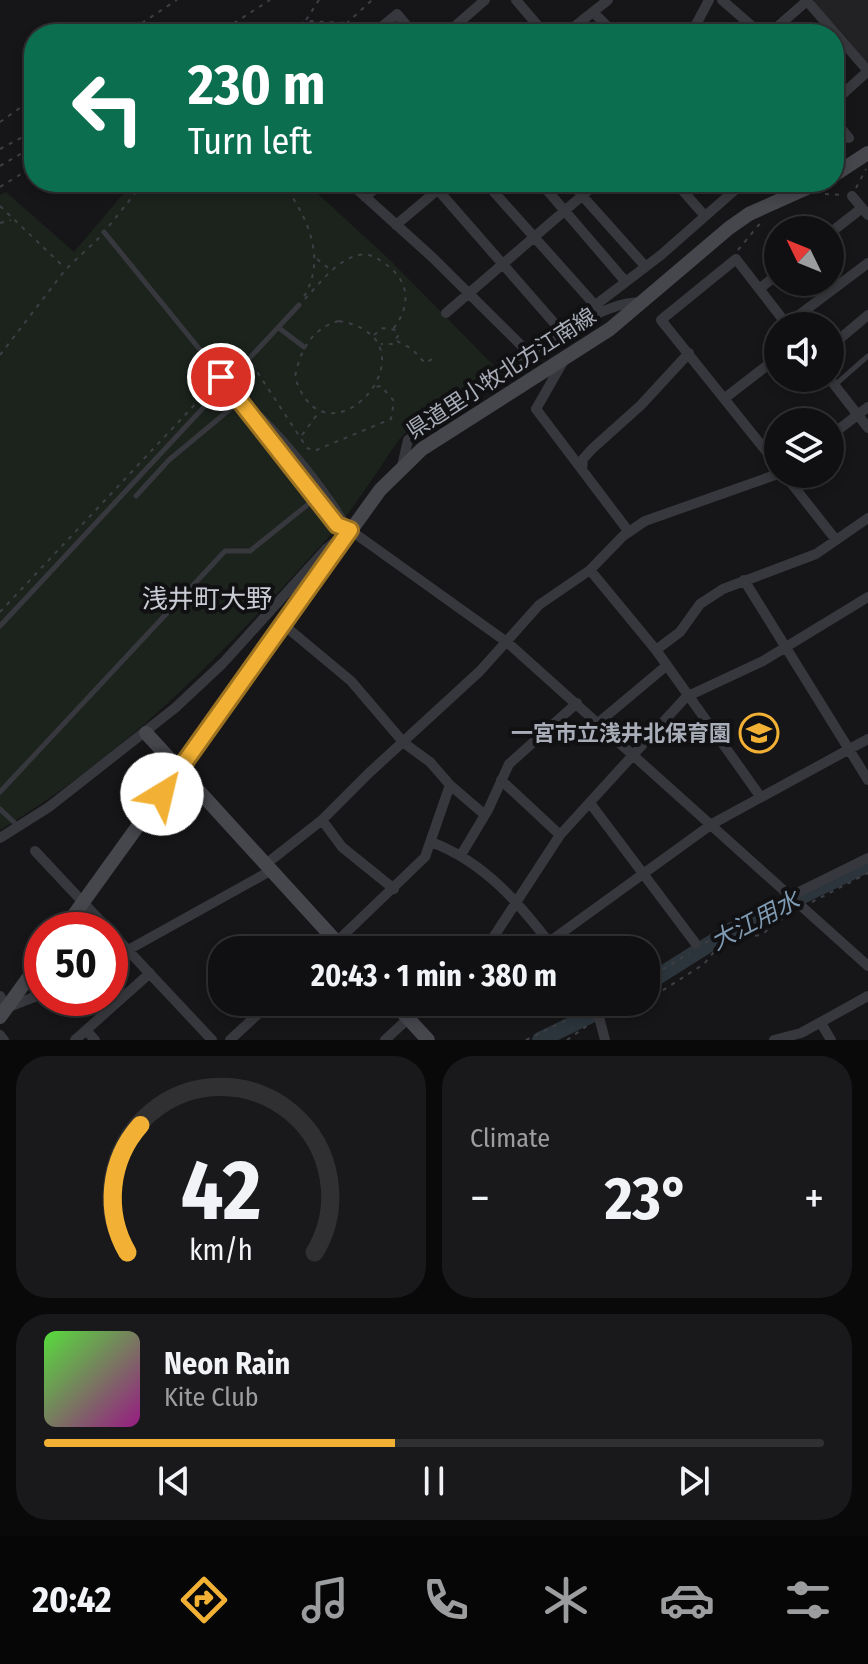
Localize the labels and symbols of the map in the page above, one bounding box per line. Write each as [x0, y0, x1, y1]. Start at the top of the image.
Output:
north arrow [764, 216, 844, 296]
street label: 県道里小牧北方江南線 [402, 302, 601, 445]
pin [187, 343, 255, 411]
district label: 浅井町大野 [142, 584, 272, 615]
school or university icon: 一宮市立浅井北保育園 [738, 712, 780, 754]
place label: 一宮市立浅井北保育園 [511, 720, 731, 747]
position arrow [120, 752, 204, 836]
water label: 大江用水 [706, 885, 807, 956]
speed limit sign: 50 [24, 912, 128, 1016]

